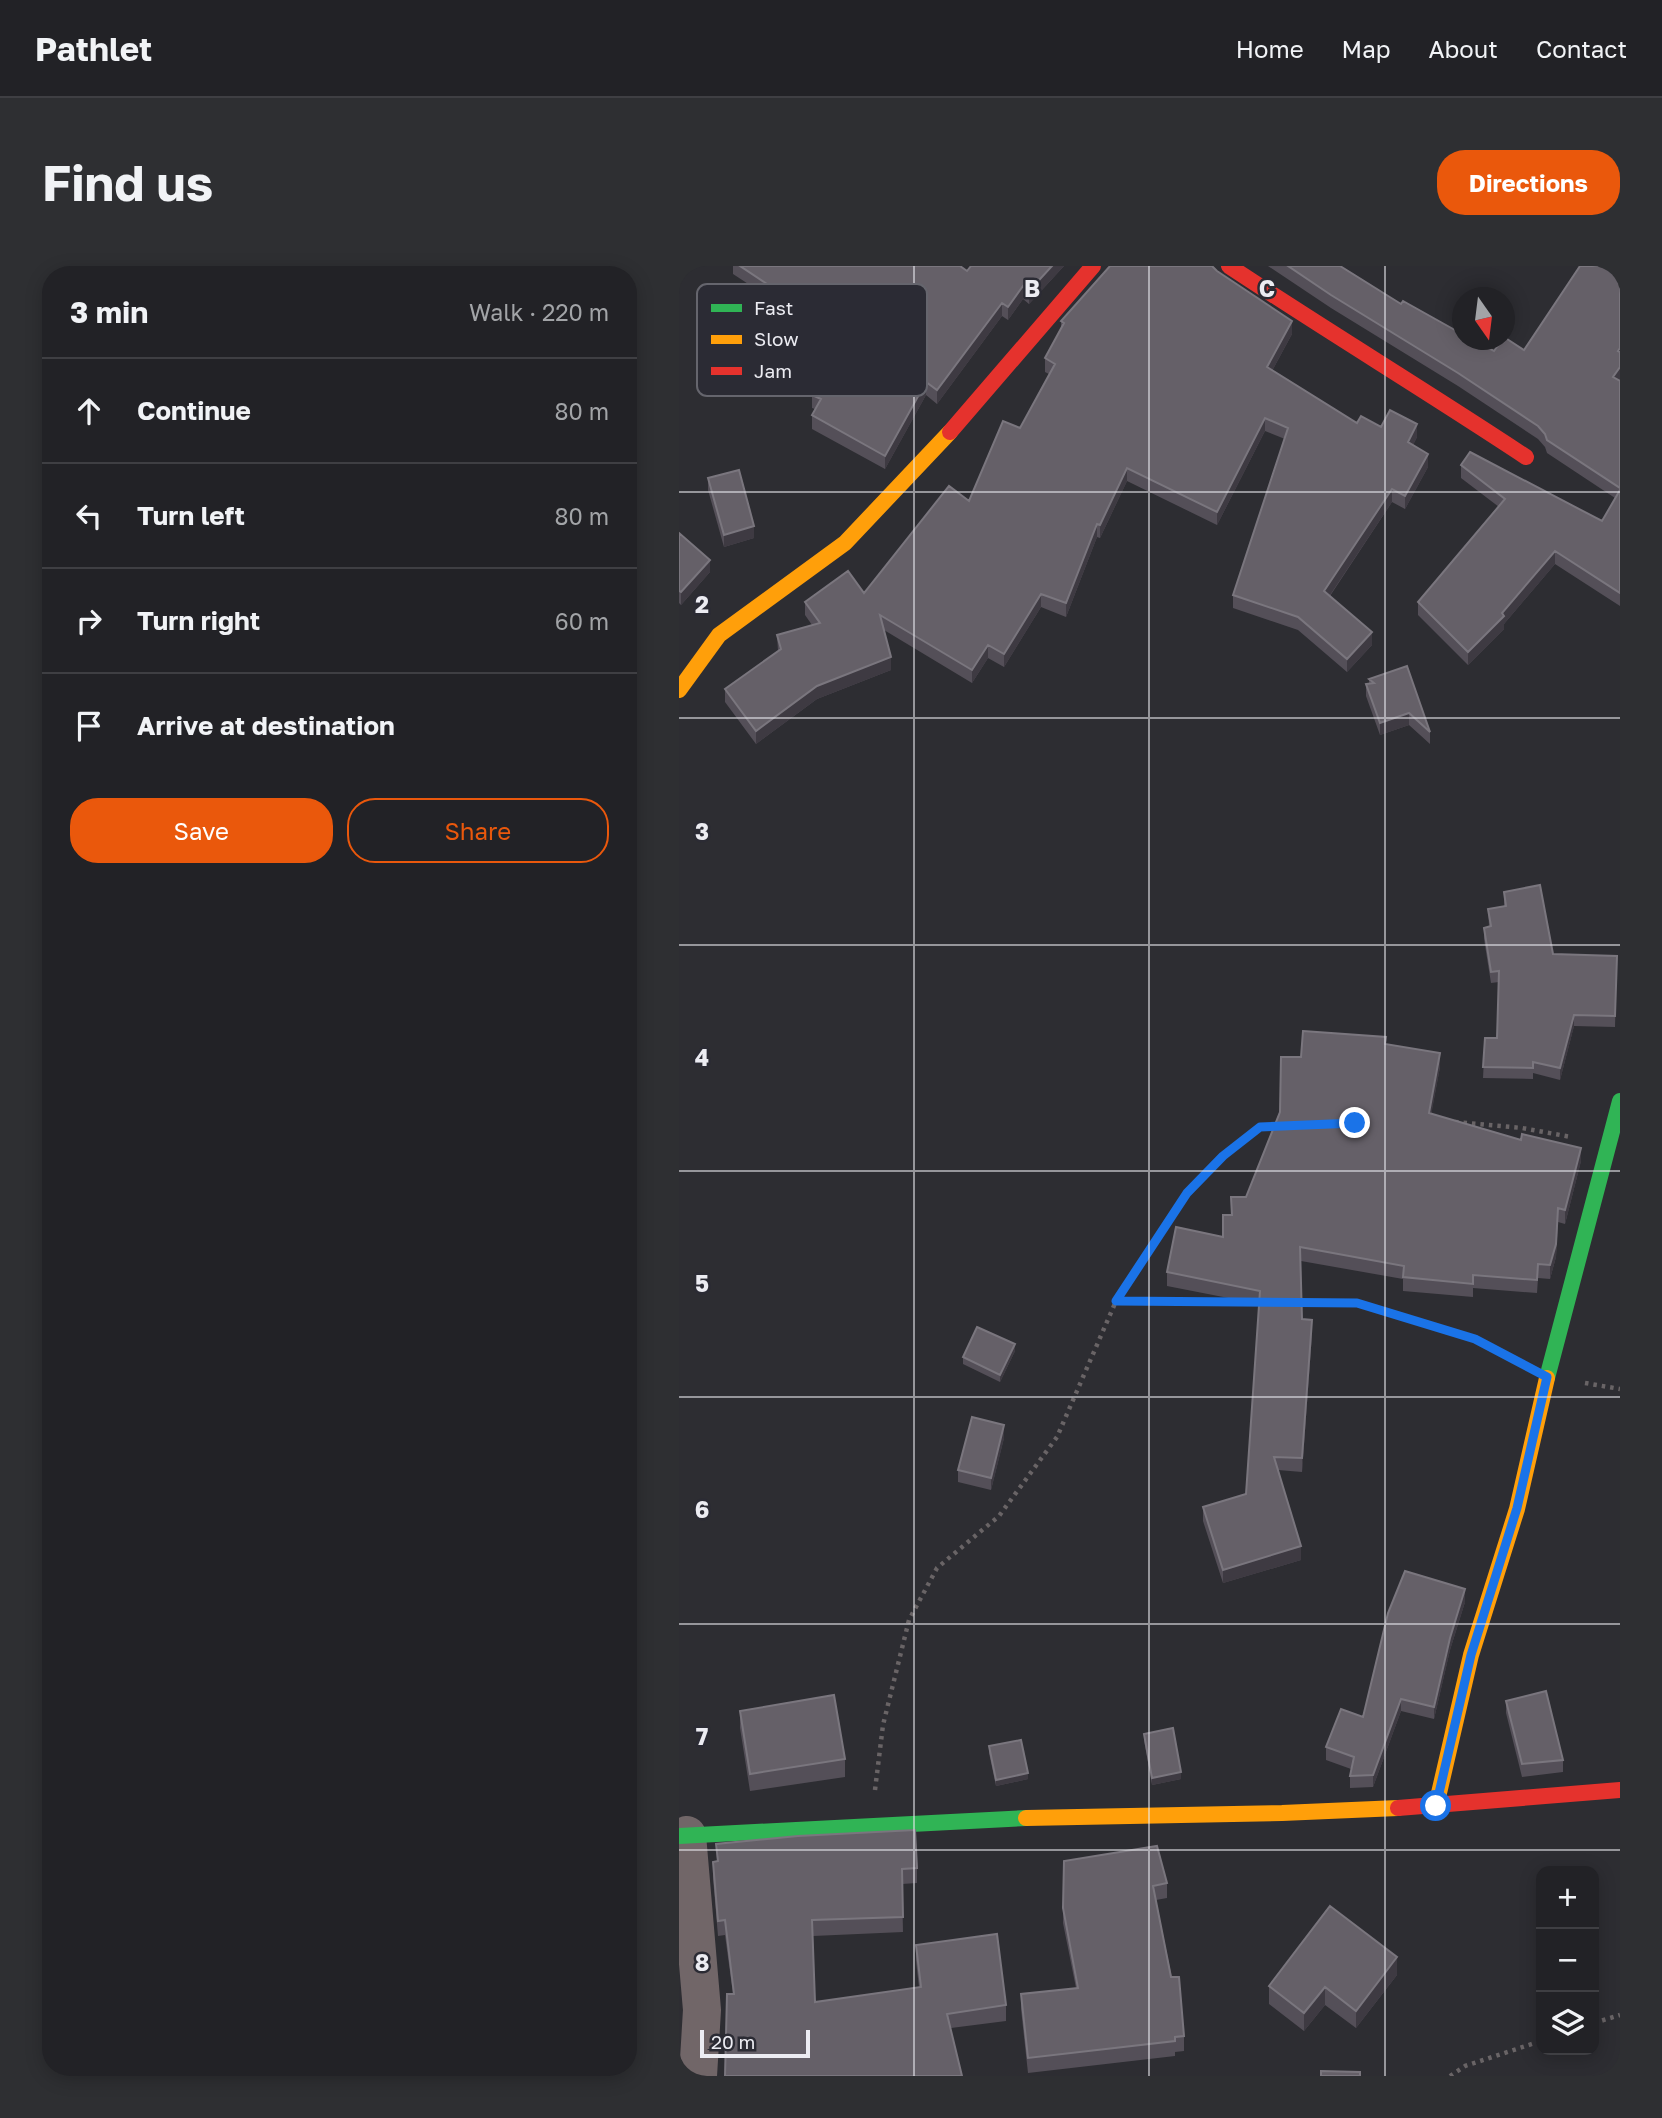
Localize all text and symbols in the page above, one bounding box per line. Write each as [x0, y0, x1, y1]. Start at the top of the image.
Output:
text: Pathlet [35, 29, 152, 68]
text: Home [1236, 34, 1304, 63]
text: Map [1342, 34, 1391, 63]
text: About [1429, 34, 1498, 63]
text: Contact [1536, 34, 1627, 63]
button: Directions [1437, 150, 1620, 215]
text: Find us [42, 153, 213, 212]
text: B [1024, 274, 1040, 302]
text: C [1259, 274, 1275, 302]
legend [697, 284, 927, 396]
north arrow [1452, 287, 1515, 350]
text: 3 min [70, 294, 148, 330]
text: Fast [754, 296, 793, 319]
text: Walk · 220 m [469, 298, 609, 326]
text: Slow [754, 327, 799, 350]
text: Jam [754, 359, 792, 382]
icon: ahead [70, 392, 108, 430]
text: Continue [137, 395, 251, 426]
text: 80 m [555, 397, 609, 425]
icon: left [70, 497, 108, 535]
text: Turn left [137, 500, 245, 531]
text: 80 m [555, 502, 609, 530]
text: 2 [695, 590, 709, 618]
icon: right [70, 602, 108, 640]
text: Turn right [137, 605, 260, 636]
text: 60 m [555, 607, 609, 635]
icon: arrive [70, 707, 108, 745]
text: Arrive at destination [137, 710, 395, 741]
button: Save [70, 798, 333, 863]
button: Share [347, 798, 609, 863]
text: 3 [695, 817, 709, 845]
text: 4 [695, 1043, 709, 1071]
route end [1339, 1107, 1370, 1138]
text: 5 [695, 1269, 709, 1297]
text: 6 [695, 1495, 709, 1523]
text: 7 [696, 1722, 708, 1750]
route start [1420, 1790, 1451, 1821]
map controls [1536, 1866, 1599, 2055]
button: + [1536, 1866, 1599, 1929]
button: − [1536, 1929, 1599, 1992]
text: 8 [695, 1948, 709, 1976]
button: layers [1536, 1992, 1599, 2055]
scale bar [700, 2027, 810, 2059]
text: 20 m [711, 2030, 755, 2053]

